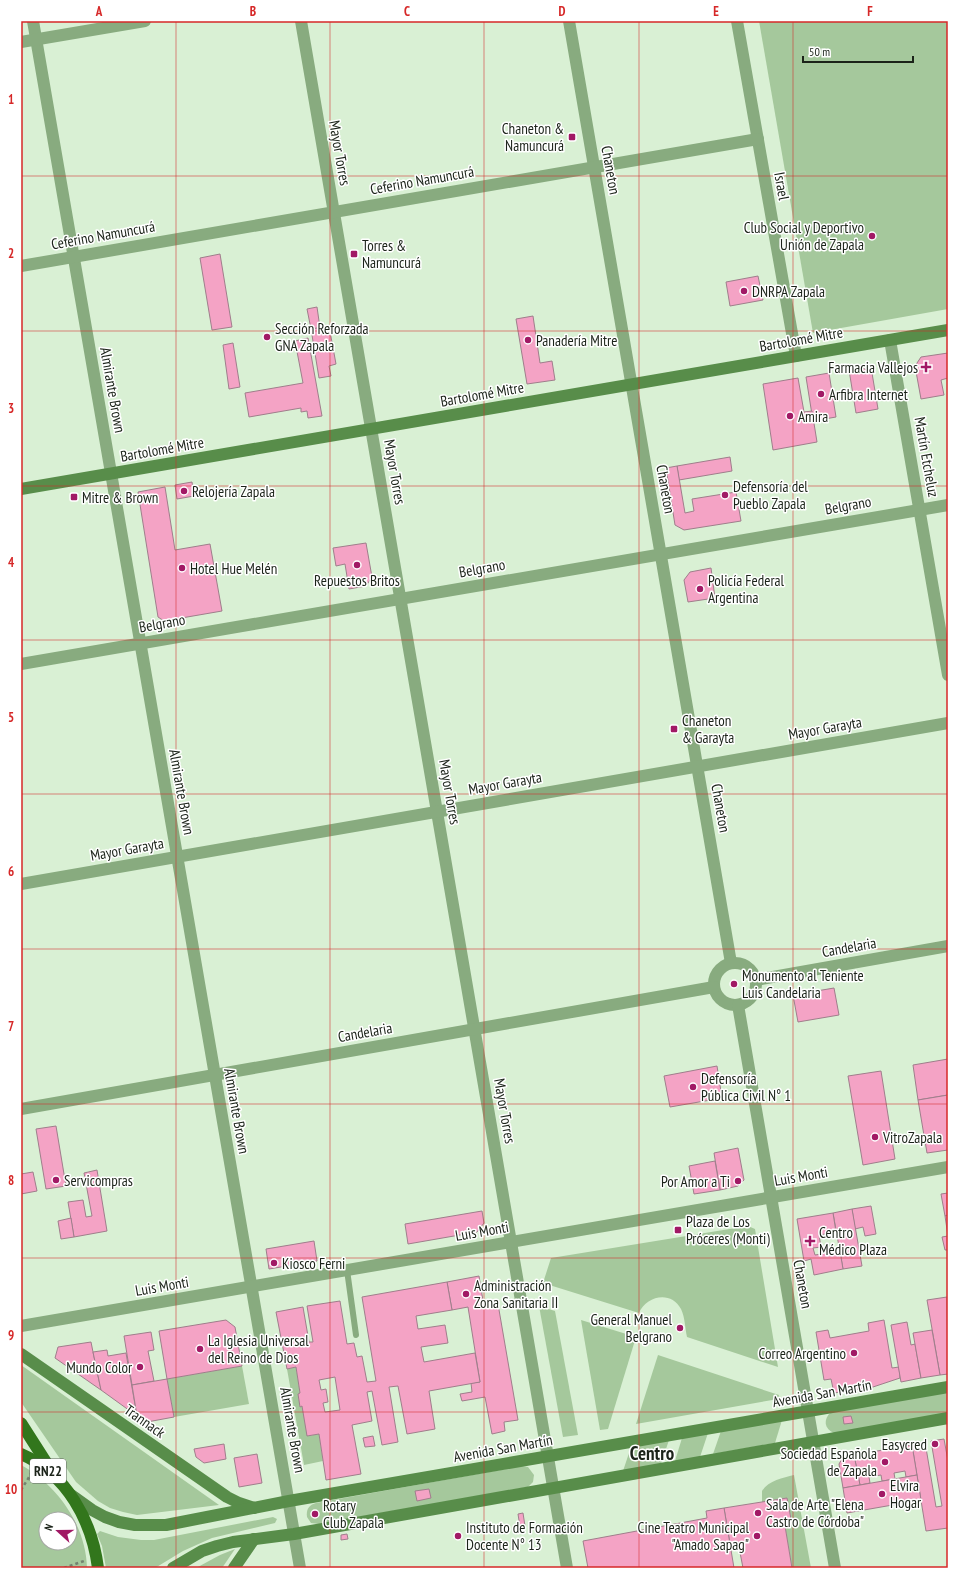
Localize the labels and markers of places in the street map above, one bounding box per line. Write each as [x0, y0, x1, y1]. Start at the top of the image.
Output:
place label: Chaneton & Namuncurá [502, 119, 564, 155]
marker: Chaneton & Namuncurá [567, 132, 577, 142]
place label: Club Social y Deportivo Unión de Zapala [744, 218, 864, 254]
marker: Club Social y Deportivo Unión de Zapala [867, 231, 877, 241]
place label: Torres & Namuncurá [362, 236, 421, 272]
marker: Torres & Namuncurá [349, 249, 359, 259]
place label: DNRPA Zapala [752, 282, 825, 301]
marker: DNRPA Zapala [739, 286, 749, 296]
place label: Sección Reforzada GNA Zapala [275, 319, 368, 355]
place label: Panadería Mitre [536, 331, 617, 350]
marker: Sección Reforzada GNA Zapala [262, 332, 272, 342]
marker: Panadería Mitre [523, 335, 533, 345]
place label: Farmacia Vallejos [828, 358, 918, 377]
marker: Farmacia Vallejos [921, 362, 931, 372]
place label: Arfibra Internet [829, 385, 908, 404]
marker: Arfibra Internet [816, 389, 826, 399]
place label: Amira [798, 407, 828, 426]
marker: Amira [785, 411, 795, 421]
place label: Defensoría del Pueblo Zapala [733, 477, 808, 513]
place label: Relojería Zapala [192, 482, 275, 501]
marker: Relojería Zapala [179, 486, 189, 496]
place label: Mitre & Brown [82, 488, 158, 507]
marker: Defensoría del Pueblo Zapala [720, 490, 730, 500]
marker: Mitre & Brown [69, 492, 79, 502]
place label: Hotel Hue Melén [190, 559, 277, 578]
marker: Repuestos Britos [352, 560, 362, 570]
marker: Hotel Hue Melén [177, 563, 187, 573]
place label: Repuestos Britos [314, 571, 400, 590]
place label: Policía Federal Argentina [708, 571, 785, 607]
marker: Policía Federal Argentina [695, 584, 705, 594]
place label: Chaneton & Garayta [682, 711, 734, 747]
marker: Chaneton & Garayta [669, 724, 679, 734]
place label: Monumento al Teniente Luis Candelaria [742, 966, 864, 1002]
marker: Monumento al Teniente Luis Candelaria [729, 979, 739, 989]
place label: Defensoría Pública Civil N° 1 [701, 1069, 791, 1105]
marker: Defensoría Pública Civil N° 1 [688, 1082, 698, 1092]
place label: VitroZapala [882, 1128, 942, 1147]
marker: VitroZapala [870, 1132, 880, 1142]
place label: Servicompras [64, 1171, 133, 1190]
place label: Por Amor a Ti [661, 1172, 730, 1191]
marker: Servicompras [51, 1175, 61, 1185]
marker: Por Amor a Ti [733, 1176, 743, 1186]
place label: Plaza de Los Próceres (Monti) [686, 1212, 770, 1248]
place label: Centro Médico Plaza [819, 1223, 887, 1259]
marker: Plaza de Los Próceres (Monti) [673, 1225, 683, 1235]
marker: Centro Médico Plaza [804, 1235, 816, 1247]
place label: Kiosco Ferni [282, 1254, 345, 1273]
marker: Kiosco Ferni [269, 1258, 279, 1268]
place label: Administración Zona Sanitaria II [474, 1276, 558, 1312]
marker: Administración Zona Sanitaria II [461, 1289, 471, 1299]
place label: General Manuel Belgrano [591, 1310, 673, 1346]
marker: General Manuel Belgrano [675, 1323, 685, 1333]
place label: La Iglesia Universal del Reino de Dios [208, 1331, 309, 1367]
marker: La Iglesia Universal del Reino de Dios [195, 1344, 205, 1354]
place label: Correo Argentino [759, 1344, 846, 1363]
marker: Correo Argentino [849, 1348, 859, 1358]
place label: Mundo Color [66, 1358, 133, 1377]
marker: Mundo Color [135, 1362, 145, 1372]
place label: Easycred [882, 1435, 927, 1454]
marker: Easycred [930, 1439, 940, 1449]
place label: Sociedad Española de Zapala [781, 1444, 877, 1480]
marker: Sociedad Española de Zapala [880, 1457, 890, 1467]
place label: Elvira Hogar [890, 1476, 922, 1512]
marker: Elvira Hogar [877, 1489, 887, 1499]
place label: Sala de Arte "Elena Castro de Córdoba" [766, 1495, 864, 1531]
place label: Rotary Club Zapala [323, 1496, 384, 1532]
marker: Sala de Arte "Elena Castro de Córdoba" [753, 1508, 763, 1518]
marker: Rotary Club Zapala [310, 1509, 320, 1519]
place label: Instituto de Formación Docente N° 13 [466, 1518, 583, 1554]
place label: Cine Teatro Municipal "Amado Sapag" [638, 1518, 750, 1554]
marker: Instituto de Formación Docente N° 13 [453, 1531, 463, 1541]
marker: Cine Teatro Municipal "Amado Sapag" [752, 1531, 762, 1541]

